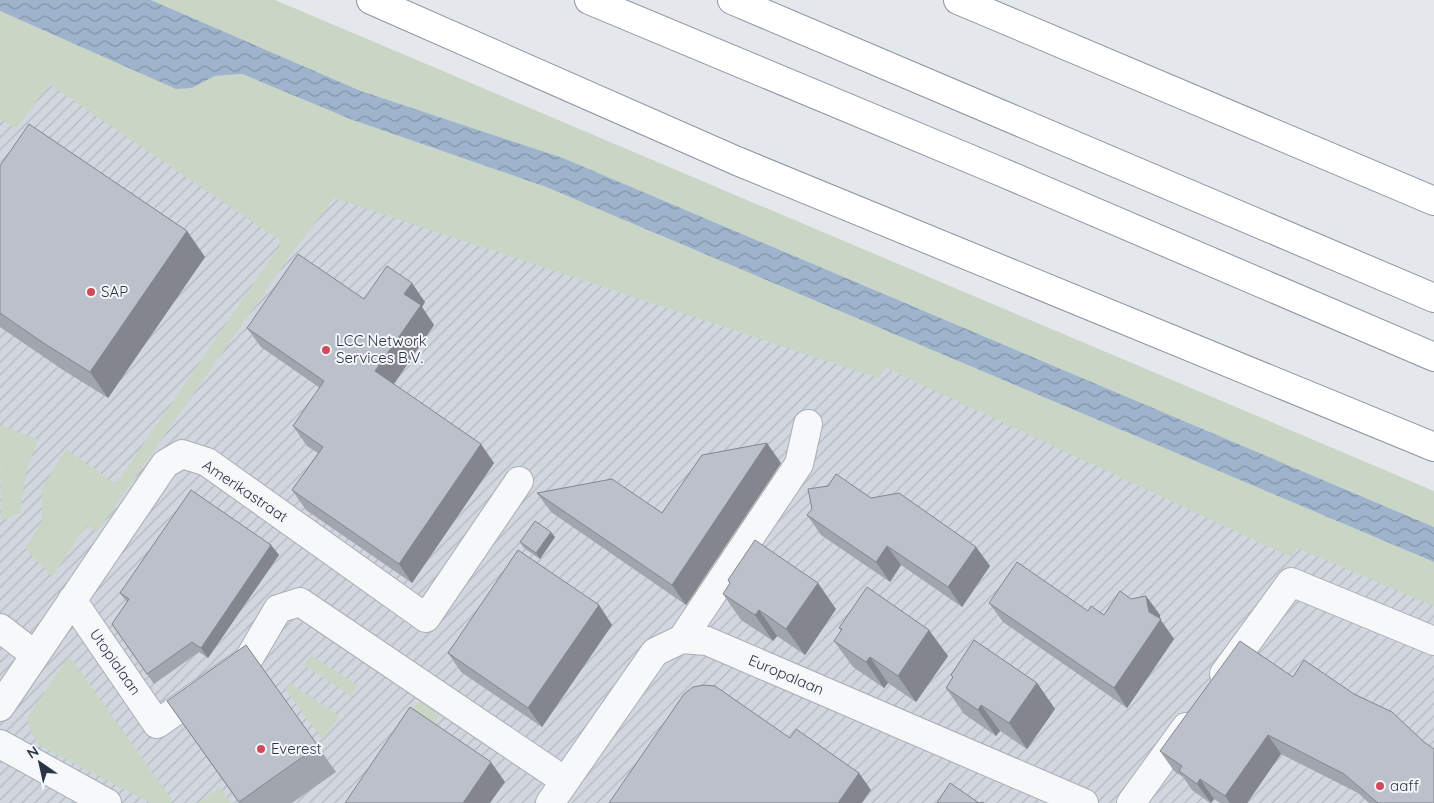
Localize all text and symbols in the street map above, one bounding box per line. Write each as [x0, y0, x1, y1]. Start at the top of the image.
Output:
place label: SAP [101, 282, 128, 301]
marker: SAP [85, 286, 97, 298]
place label: LCC Network Services B.V. [336, 331, 427, 367]
marker: LCC Network Services B.V. [320, 344, 332, 356]
street label: Amerikastraat [199, 455, 292, 526]
street label: Utopialaan [86, 625, 145, 699]
street label: Europalaan [746, 650, 827, 699]
north arrow [15, 738, 65, 788]
place label: Everest [271, 739, 322, 758]
text: N [23, 742, 42, 763]
marker: Everest [255, 743, 267, 755]
place label: aaff [1390, 776, 1419, 795]
marker: aaff [1374, 780, 1386, 792]

